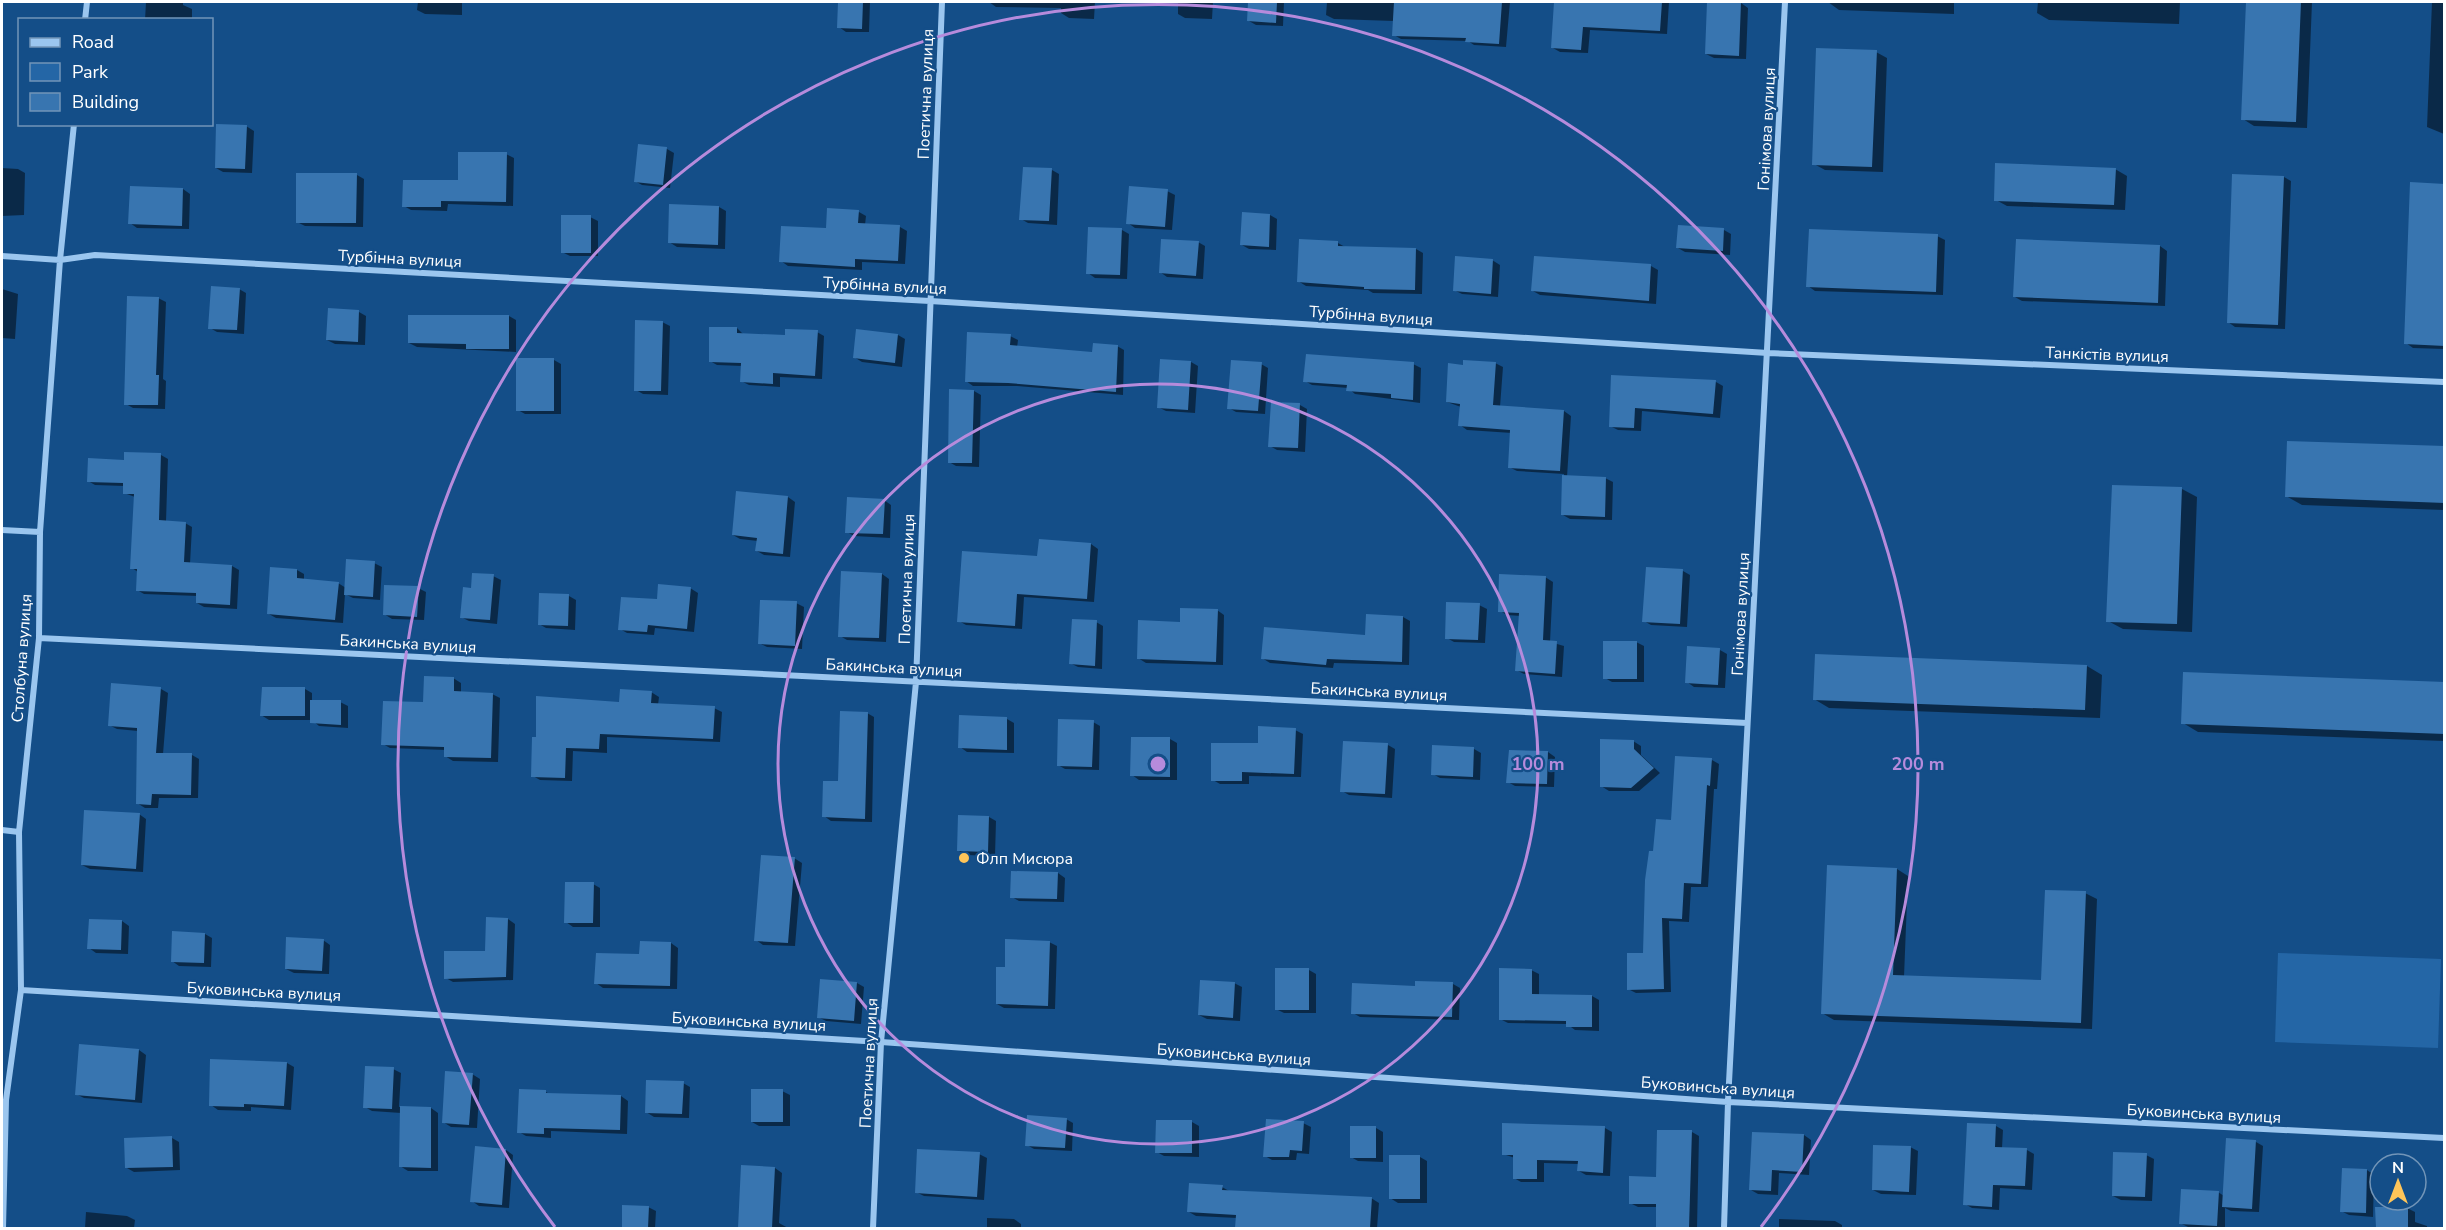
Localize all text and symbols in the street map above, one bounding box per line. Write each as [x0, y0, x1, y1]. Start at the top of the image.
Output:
legend [18, 18, 213, 126]
street label: Поетична вулиця [913, 28, 939, 160]
text: Road [72, 30, 114, 54]
text: Park [72, 60, 109, 84]
street label: Гонімова вулиця [1753, 67, 1781, 191]
text: Building [72, 90, 139, 114]
street label: Турбінна вулиця [337, 245, 463, 273]
street label: Турбінна вулиця [822, 272, 948, 300]
street label: Турбінна вулиця [1308, 301, 1434, 331]
street label: Танкістів вулиця [2045, 342, 2169, 368]
street label: Поетична вулиця [894, 513, 920, 645]
street label: Гонімова вулиця [1727, 552, 1755, 676]
street label: Столбуна вулиця [7, 593, 37, 723]
street label: Бакинська вулиця [339, 629, 477, 659]
street label: Бакинська вулиця [825, 653, 963, 683]
street label: Бакинська вулиця [1310, 677, 1448, 707]
text: 100 m [1511, 752, 1565, 776]
text: 200 m [1891, 752, 1945, 776]
centre of rings [1148, 754, 1168, 774]
place label: Флп Мисюра [976, 848, 1073, 870]
marker: Флп Мисюра [957, 851, 971, 865]
street label: Буковинська вулиця [186, 977, 342, 1007]
street label: Поетична вулиця [855, 997, 883, 1129]
street label: Буковинська вулиця [671, 1007, 827, 1037]
street label: Буковинська вулиця [1156, 1039, 1312, 1071]
street label: Буковинська вулиця [1640, 1072, 1796, 1104]
street label: Буковинська вулиця [2126, 1099, 2282, 1129]
north arrow [2368, 1152, 2428, 1212]
text: N [2392, 1157, 2404, 1179]

